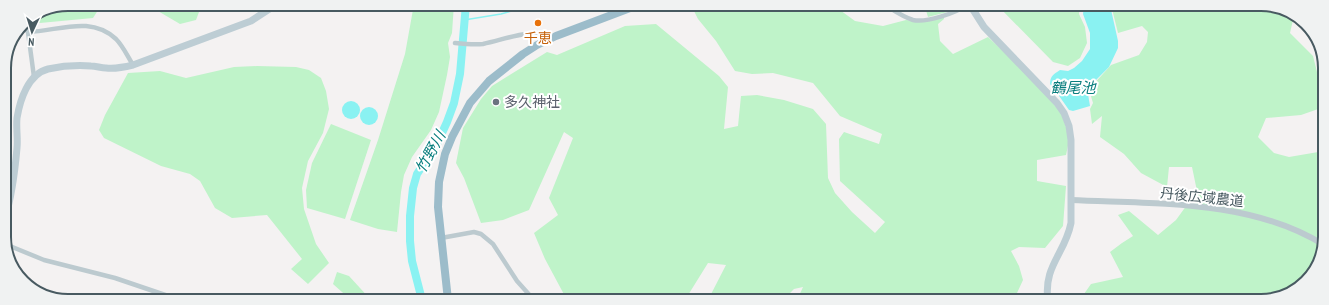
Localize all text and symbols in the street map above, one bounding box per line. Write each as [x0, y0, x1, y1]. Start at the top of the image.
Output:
north arrow [12, 12, 52, 52]
marker: 千恵 [533, 18, 543, 28]
place label: 千恵 [524, 29, 552, 47]
text: N [28, 35, 35, 49]
water label: 鶴尾池 [1050, 78, 1097, 97]
place label: 多久神社 [504, 93, 560, 111]
marker: 多久神社 [491, 97, 501, 107]
water label: 竹野川 [411, 126, 450, 176]
street label: 丹後広域農道 [1159, 184, 1245, 210]

